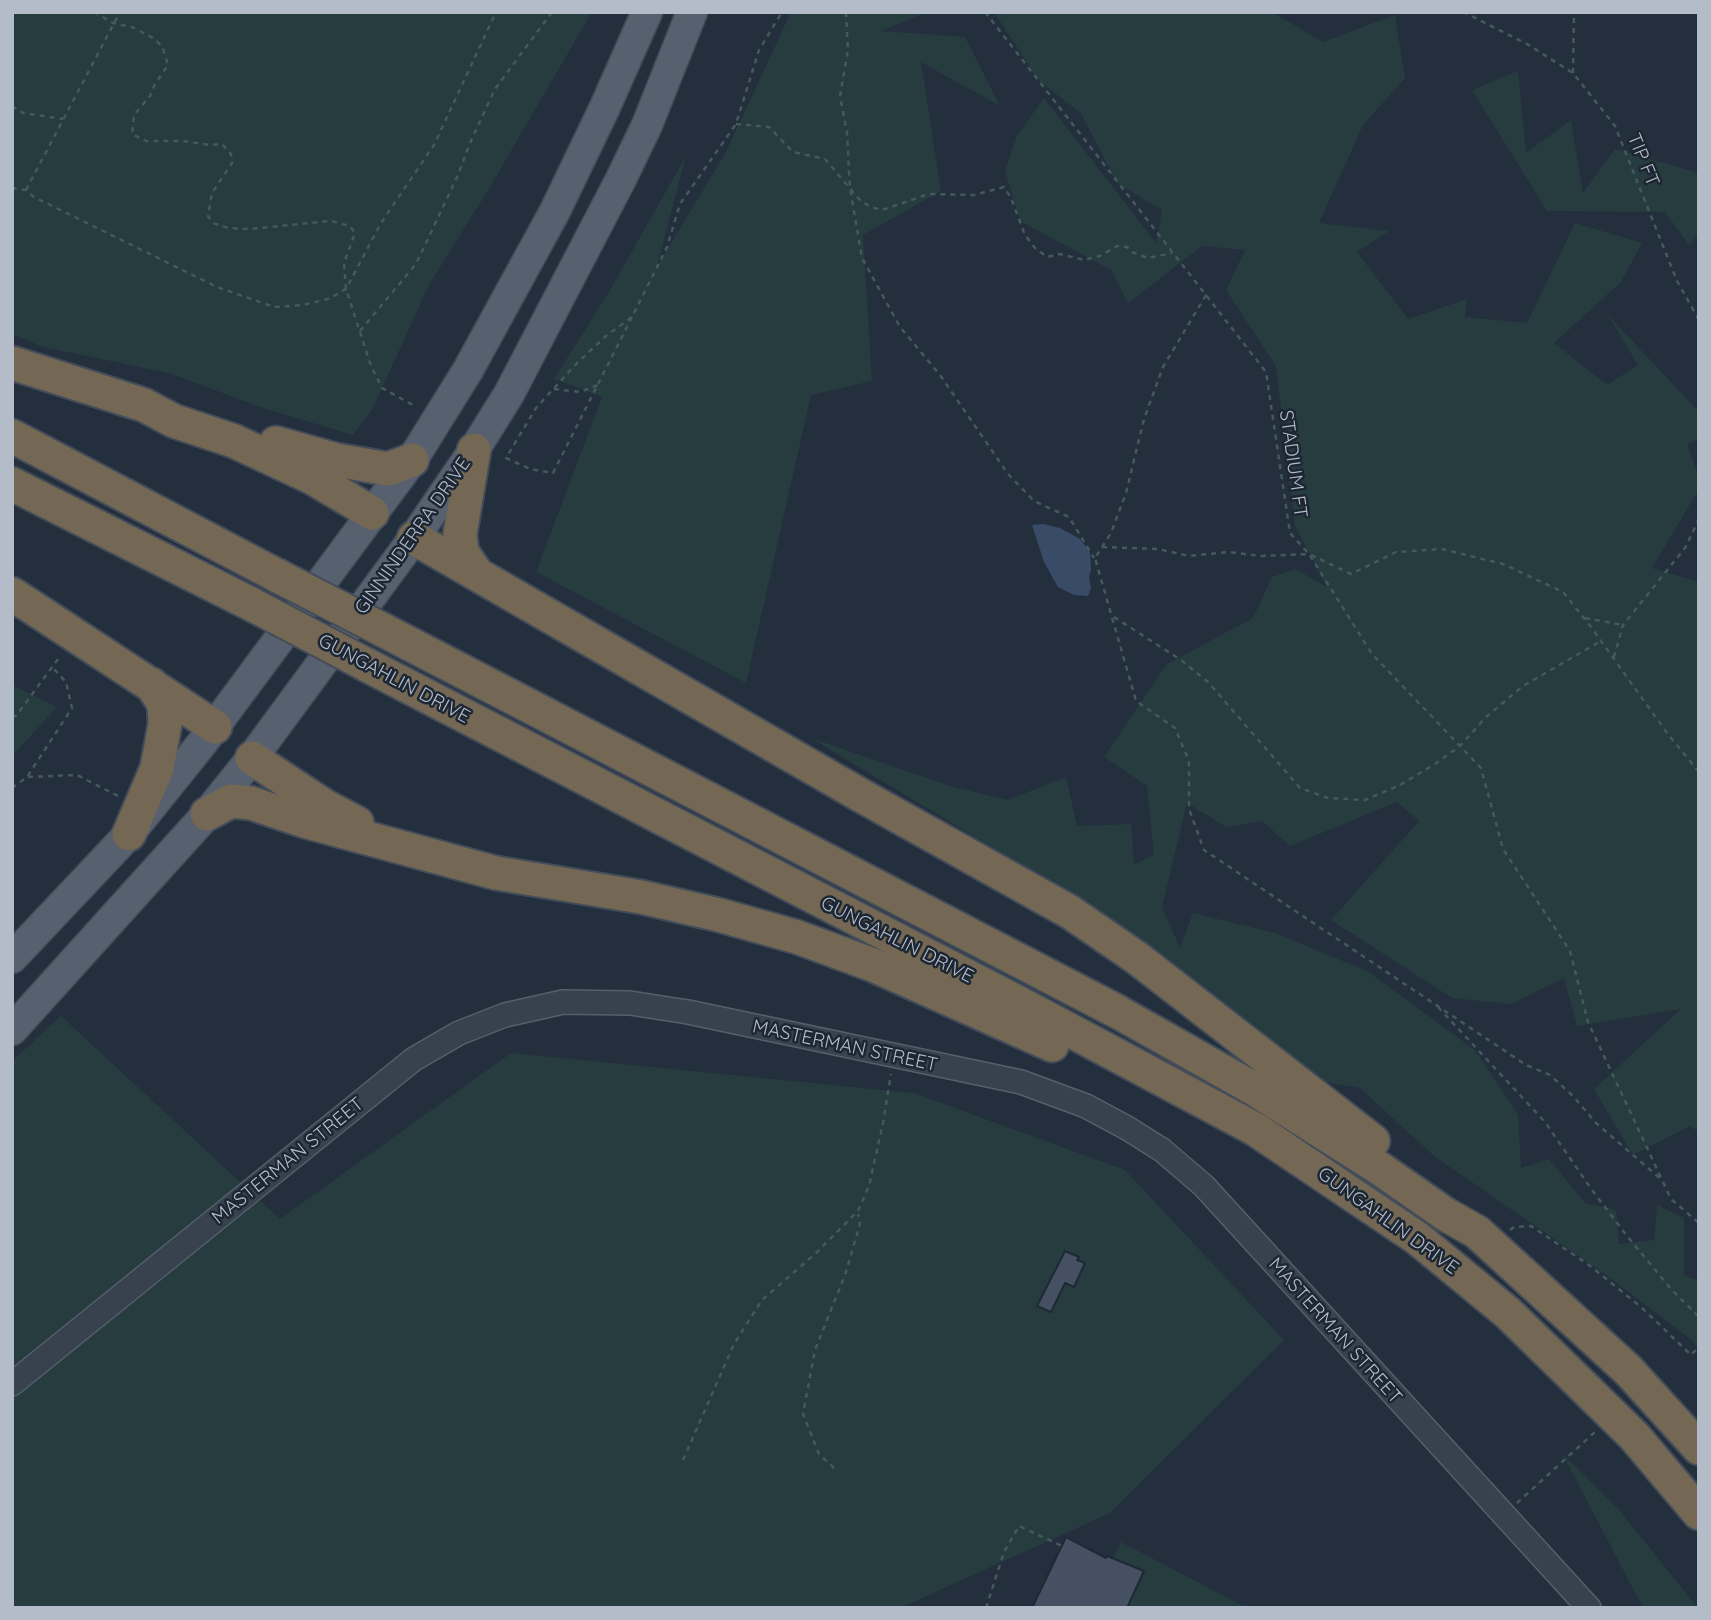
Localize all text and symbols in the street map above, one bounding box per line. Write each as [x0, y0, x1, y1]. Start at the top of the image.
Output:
street label: TIP FT [1622, 130, 1664, 190]
street label: STADIUM FT [1274, 409, 1312, 519]
street label: GINNINDERRA DRIVE [350, 453, 476, 619]
street label: GUNGAHLIN DRIVE [314, 629, 474, 729]
street label: GUNGAHLIN DRIVE [817, 892, 977, 988]
street label: MASTERMAN STREET [750, 1015, 940, 1077]
street label: MASTERMAN STREET [208, 1093, 368, 1229]
street label: GUNGAHLIN DRIVE [1313, 1162, 1463, 1280]
street label: MASTERMAN STREET [1263, 1253, 1407, 1409]

